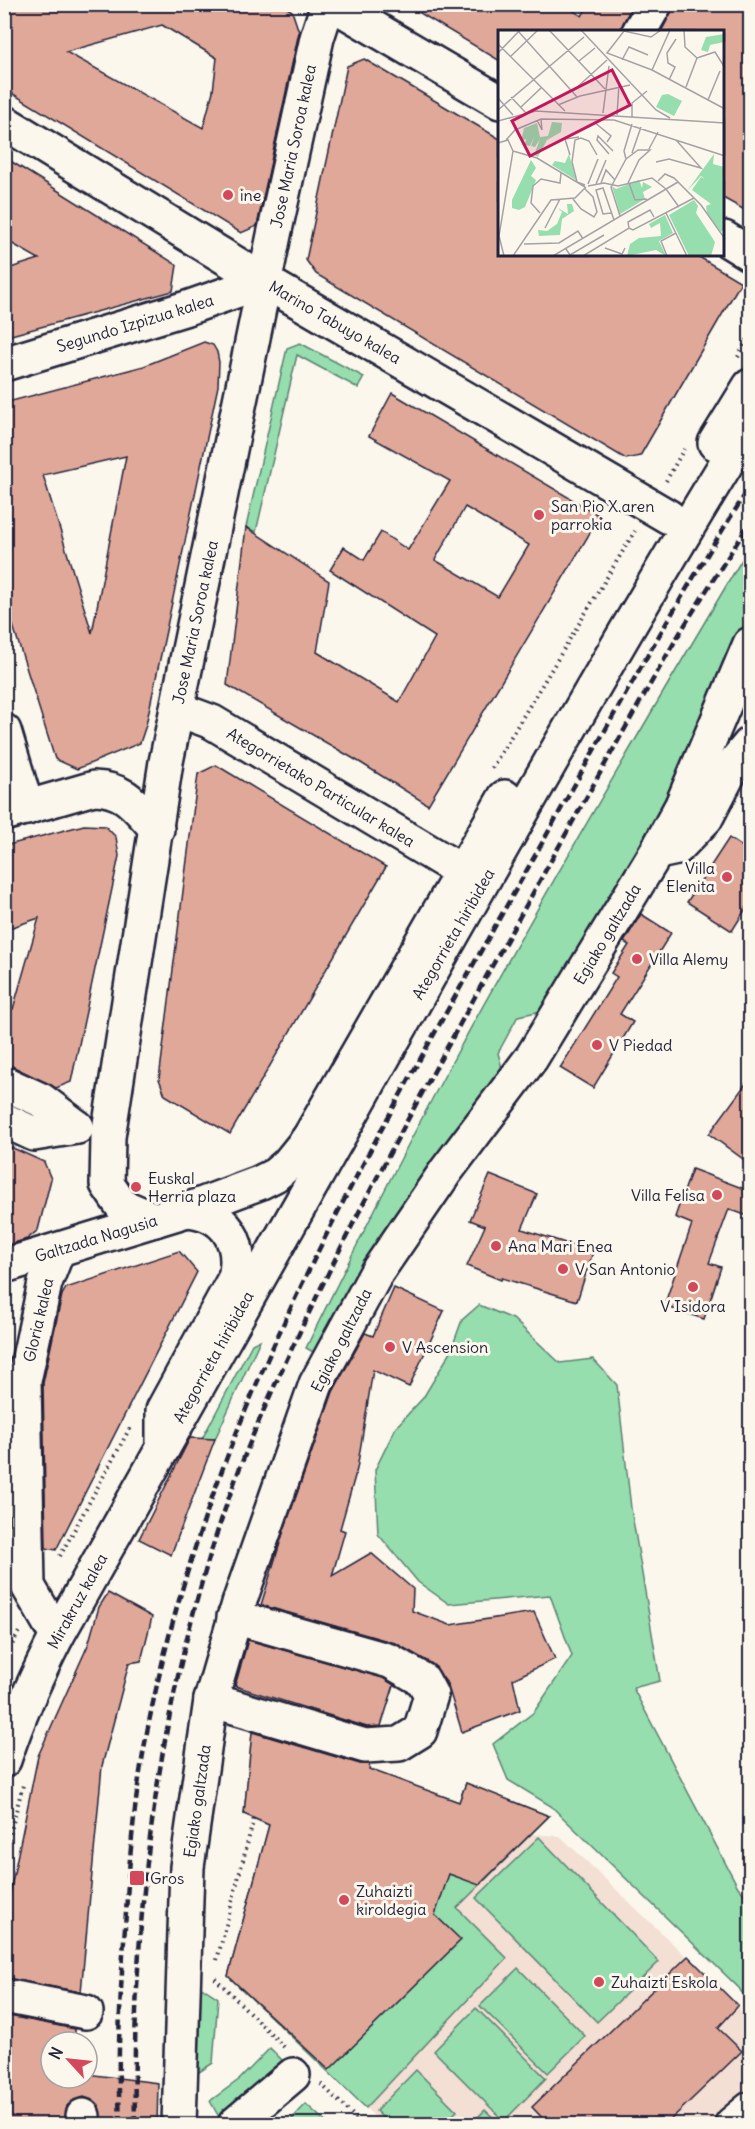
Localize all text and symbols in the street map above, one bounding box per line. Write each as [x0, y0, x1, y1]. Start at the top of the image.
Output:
inset map [498, 30, 725, 256]
street label: Jose Maria Soroa kalea [266, 62, 320, 230]
place label: ine [240, 185, 261, 205]
marker: ine [221, 188, 235, 202]
street label: Marino Tabuyo kalea [265, 276, 405, 368]
street label: Segundo Izpizua kalea [54, 290, 216, 356]
place label: San Pio X.aren parrokia [551, 496, 655, 534]
marker: San Pio X.aren parrokia [532, 508, 546, 522]
street label: Jose Maria Soroa kalea [168, 538, 222, 706]
street label: Ategorrietako Particular kalea [223, 723, 419, 851]
place label: Villa Elenita [666, 858, 715, 896]
street label: Ategorrieta hiribidea [407, 865, 499, 1003]
marker: Villa Elenita [720, 870, 734, 884]
street label: Egiako galtzada [569, 880, 645, 988]
place label: Villa Alemy [649, 949, 728, 969]
marker: Villa Alemy [630, 952, 644, 966]
place label: V Piedad [609, 1035, 673, 1055]
marker: V Piedad [590, 1038, 604, 1052]
place label: Euskal Herria plaza [148, 1168, 236, 1206]
marker: Euskal Herria plaza [129, 1180, 143, 1194]
place label: Villa Felisa [631, 1185, 705, 1205]
marker: Villa Felisa [710, 1188, 724, 1202]
street label: Galtzada Nagusia [32, 1210, 160, 1266]
place label: Ana Mari Enea [508, 1236, 613, 1256]
marker: Ana Mari Enea [489, 1239, 503, 1253]
place label: V San Antonio [575, 1259, 676, 1279]
marker: V San Antonio [556, 1262, 570, 1276]
street label: Gloria kalea [19, 1276, 57, 1364]
marker: V Isidora [686, 1280, 700, 1294]
street label: Egiako galtzada [306, 1285, 376, 1395]
street label: Ategorrieta hiribidea [168, 1287, 258, 1427]
place label: V Isidora [660, 1296, 726, 1316]
place label: V Ascension [402, 1337, 488, 1357]
marker: V Ascension [383, 1340, 397, 1354]
street label: Mirakruz kalea [43, 1550, 111, 1652]
street label: Egiako galtzada [179, 1743, 215, 1859]
place label: Gros [150, 1868, 184, 1888]
marker: Gros [128, 1869, 146, 1887]
place label: Zuhaizti kiroldegia [356, 1881, 426, 1919]
marker: Zuhaizti kiroldegia [337, 1893, 351, 1907]
place label: Zuhaizti Eskola [611, 1972, 718, 1992]
marker: Zuhaizti Eskola [592, 1975, 606, 1989]
north arrow [39, 2030, 99, 2090]
text: N [44, 2044, 67, 2063]

